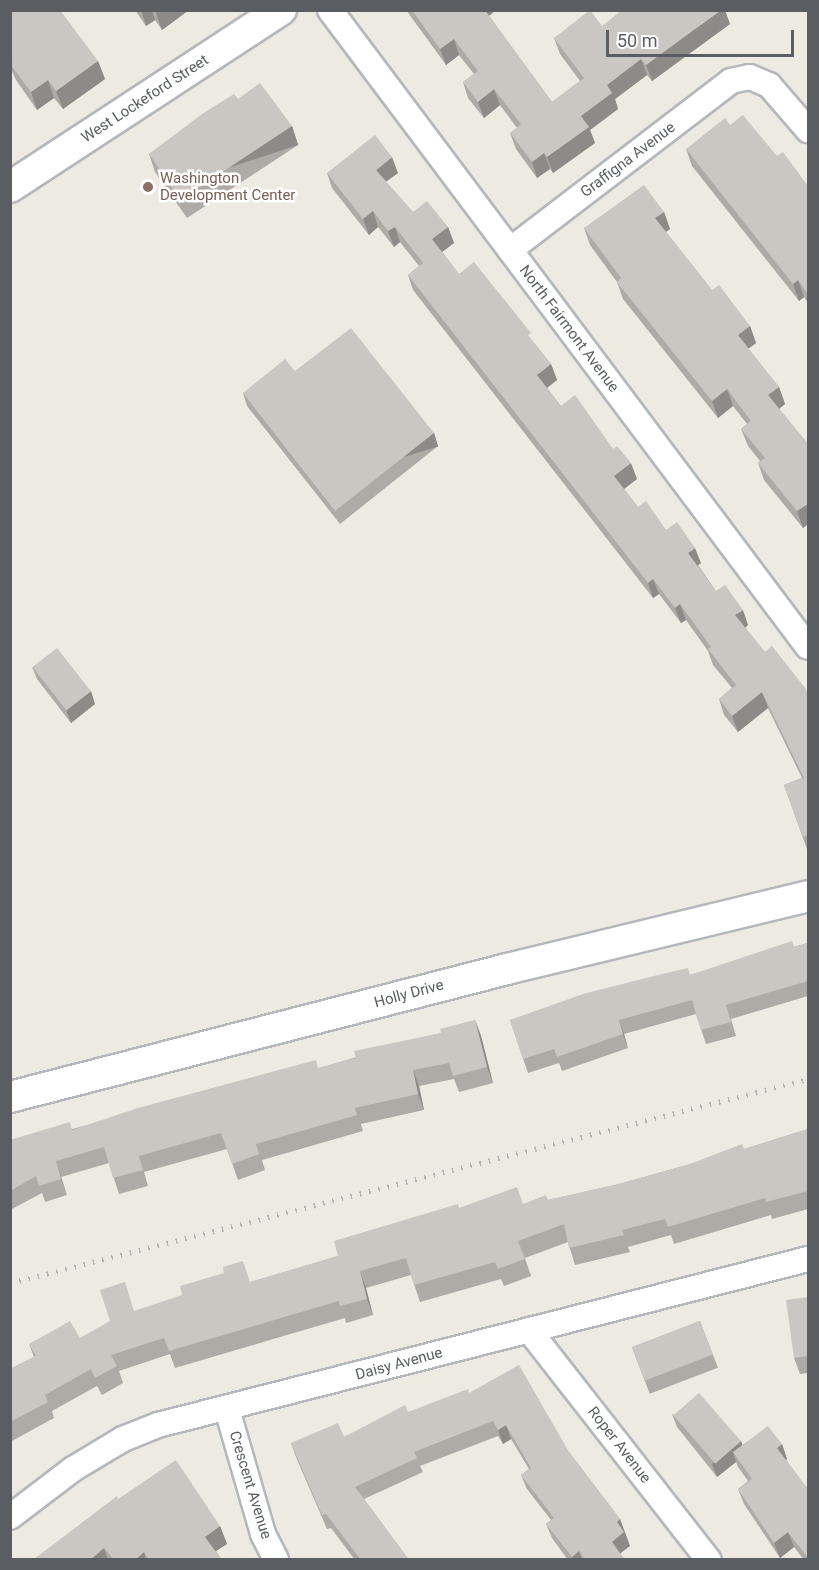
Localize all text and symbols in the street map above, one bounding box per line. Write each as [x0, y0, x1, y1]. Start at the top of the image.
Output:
scale bar [609, 18, 796, 56]
text: 50 m [617, 30, 657, 51]
street label: West Lockeford Street [78, 51, 212, 147]
street label: Graffigna Avenue [577, 119, 679, 201]
place label: Washington Development Center [160, 169, 295, 204]
marker: Washington Development Center [141, 180, 155, 194]
street label: North Fairmont Avenue [515, 262, 623, 396]
street label: Holly Drive [372, 976, 446, 1012]
street label: Daisy Avenue [354, 1344, 444, 1384]
street label: Roper Avenue [584, 1403, 654, 1487]
street label: Crescent Avenue [225, 1429, 275, 1541]

